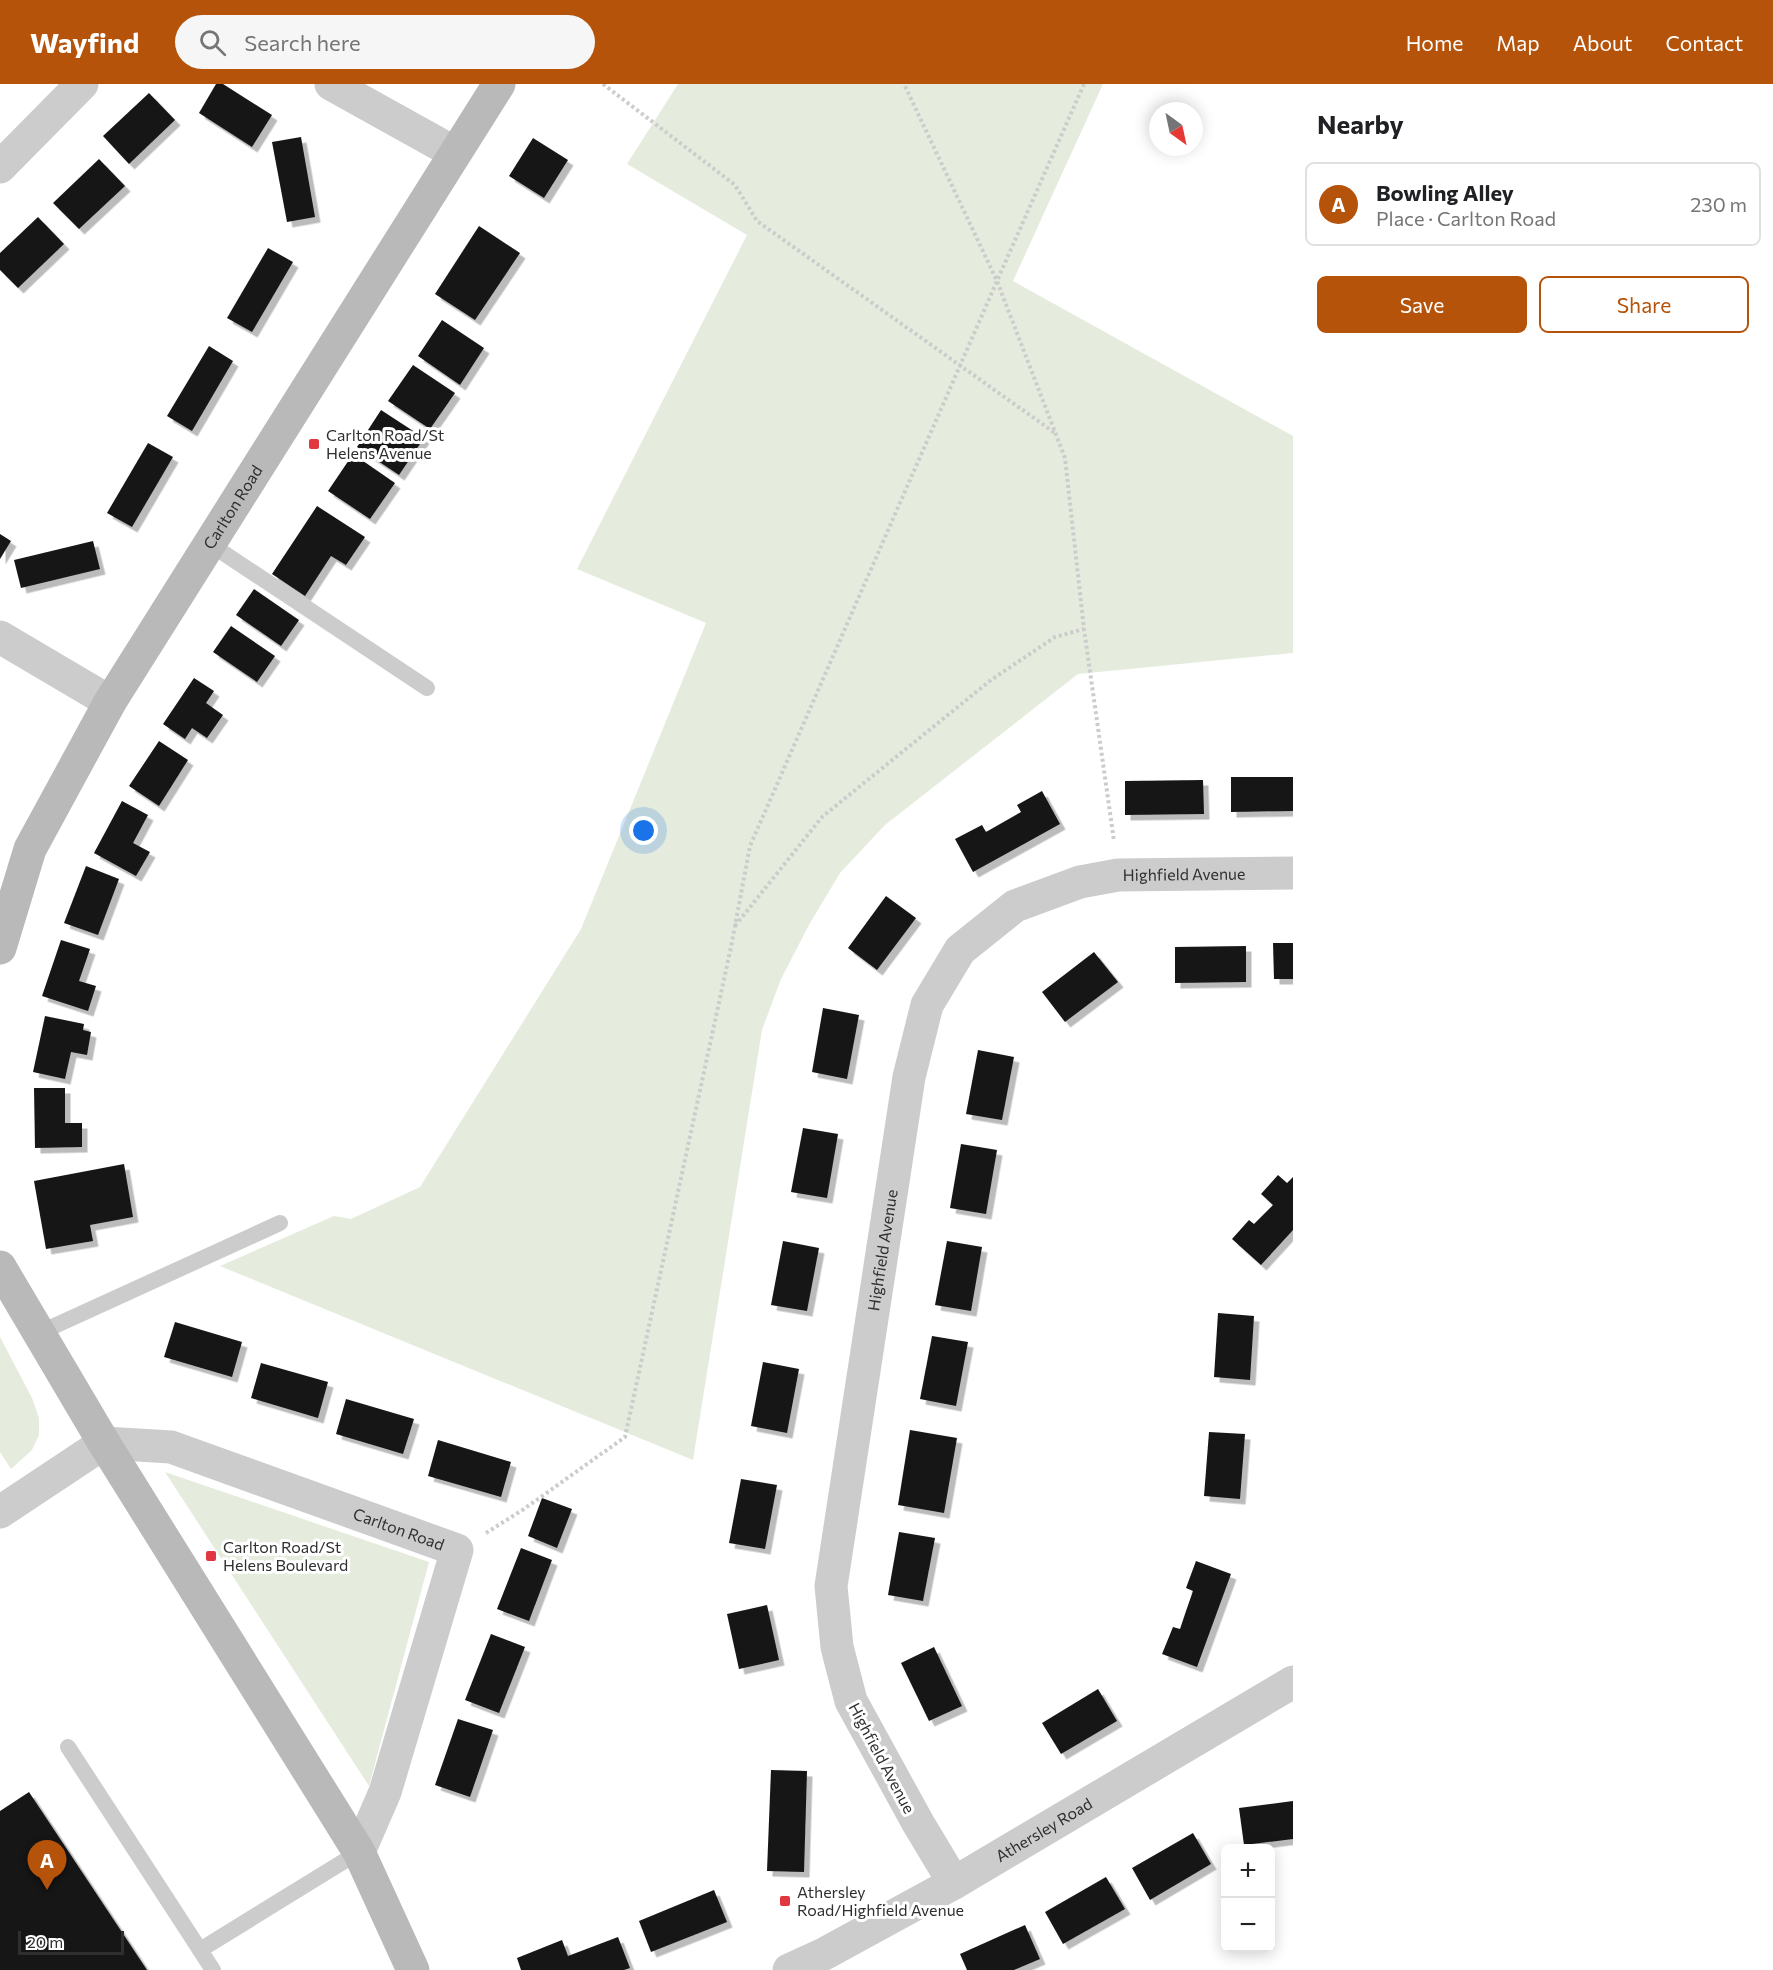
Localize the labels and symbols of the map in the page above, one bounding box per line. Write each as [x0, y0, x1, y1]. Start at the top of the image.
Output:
north arrow [1149, 102, 1203, 156]
place label: Carlton Road/St Helens Avenue [326, 425, 445, 462]
marker: Carlton Road/St Helens Avenue [307, 437, 321, 451]
street label: Carlton Road [199, 461, 266, 552]
your location [629, 816, 658, 845]
street label: Highfield Avenue [1123, 864, 1246, 884]
street label: Highfield Avenue [863, 1188, 901, 1312]
street label: Carlton Road [351, 1503, 447, 1554]
place label: Carlton Road/St Helens Boulevard [223, 1537, 348, 1574]
marker: Carlton Road/St Helens Boulevard [204, 1549, 218, 1563]
street label: Highfield Avenue [845, 1699, 920, 1816]
street label: Athersley Road [992, 1793, 1095, 1865]
pin: A [28, 1840, 66, 1890]
place label: Athersley Road/Highfield Avenue [797, 1882, 964, 1919]
marker: Athersley Road/Highfield Avenue [778, 1894, 792, 1908]
scale bar [18, 1928, 124, 1956]

